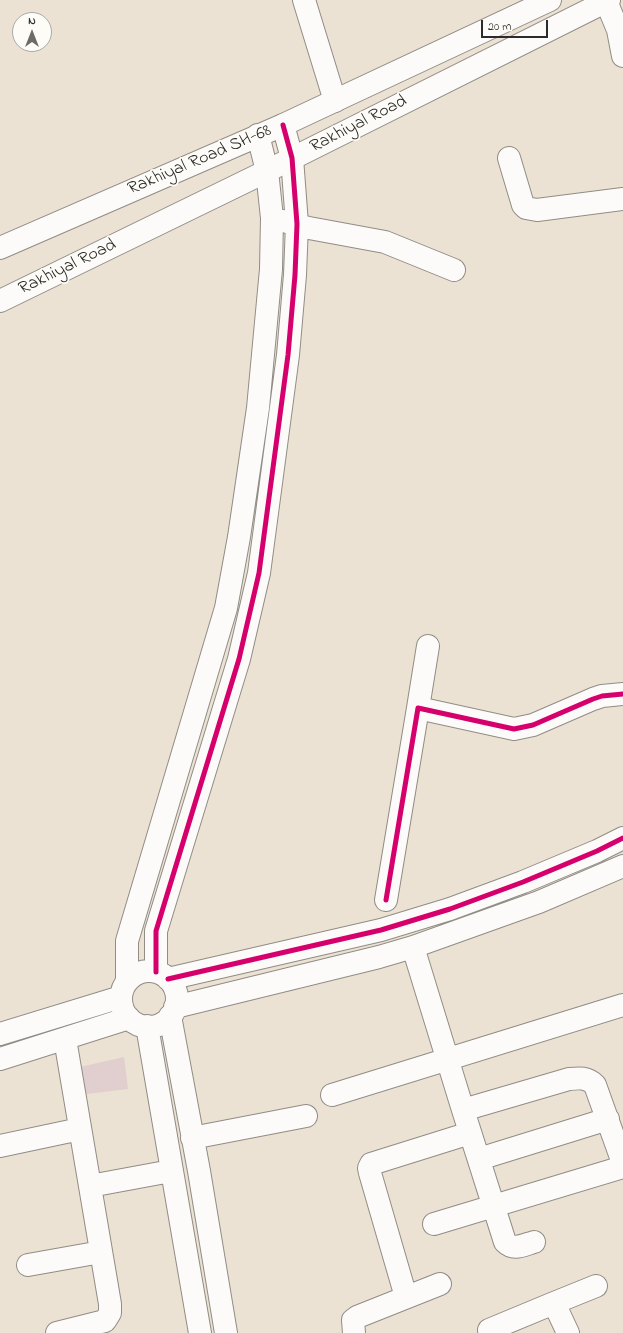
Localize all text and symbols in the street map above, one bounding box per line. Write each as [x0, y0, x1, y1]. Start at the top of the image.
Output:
north arrow [12, 12, 52, 52]
scale bar [483, 12, 550, 38]
text: N [28, 13, 36, 29]
text: 20 m [488, 18, 511, 36]
street label: Rakhiyal Road [307, 91, 411, 159]
street label: Rakhiyal Road SH-68 [125, 121, 275, 201]
street label: Rakhiyal Road [16, 235, 120, 301]

